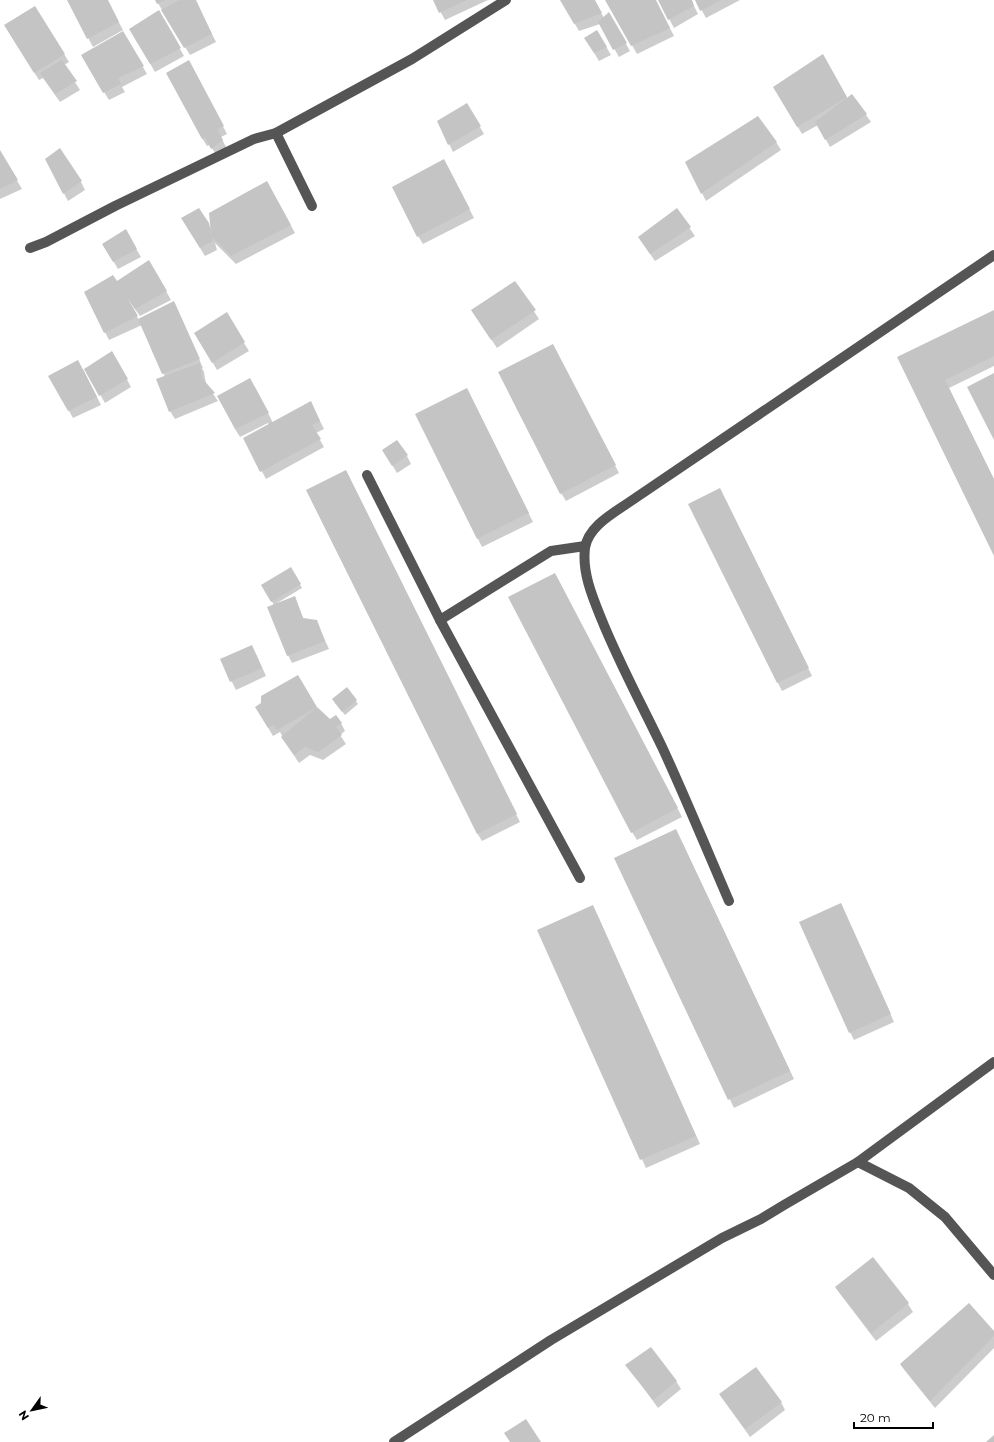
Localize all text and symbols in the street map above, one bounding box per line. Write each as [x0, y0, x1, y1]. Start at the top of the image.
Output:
north arrow [12, 1390, 52, 1430]
scale bar [854, 1404, 933, 1430]
text: N [15, 1408, 32, 1423]
text: 20 m [860, 1410, 891, 1425]

